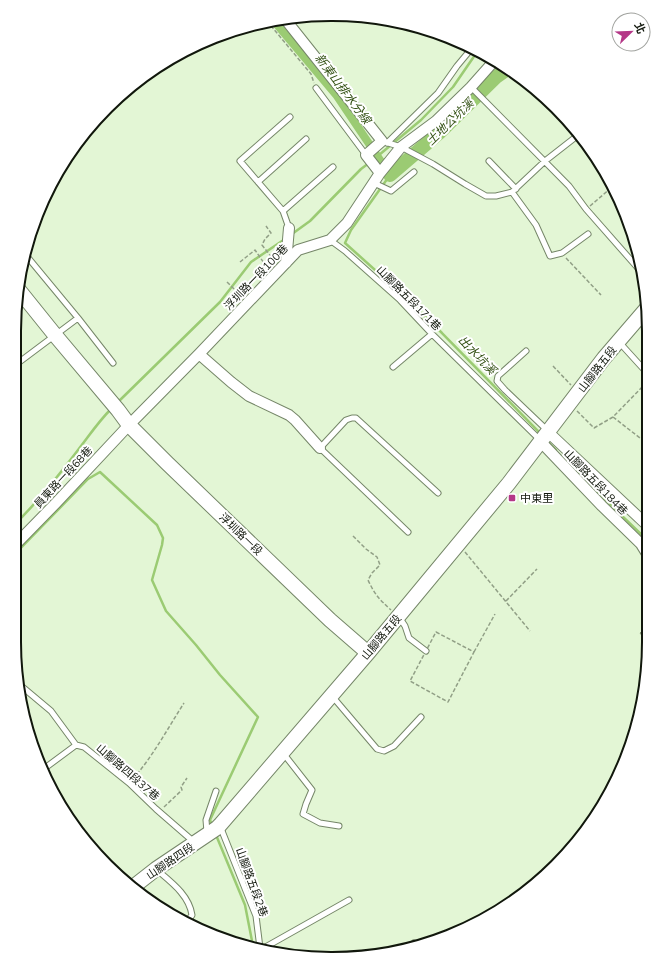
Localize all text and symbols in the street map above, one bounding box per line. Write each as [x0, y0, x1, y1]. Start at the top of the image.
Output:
north arrow [611, 12, 651, 52]
text: 北 [632, 20, 649, 36]
water label: 新東山排水分線 [312, 51, 376, 128]
water label: 土地公坑溪 [423, 94, 478, 148]
street label: 浮圳路一段100巷 [221, 241, 291, 313]
street label: 山腳路五段171巷 [374, 263, 444, 333]
water label: 出水坑溪 [455, 332, 501, 379]
street label: 山腳路五段 [575, 343, 619, 395]
street label: 員東路一段68巷 [31, 443, 95, 511]
street label: 山腳路五段184巷 [561, 446, 631, 518]
place label: 中東里 [520, 491, 553, 505]
marker: 中東里 [507, 493, 517, 503]
street label: 浮圳路一段 [216, 510, 266, 558]
street label: 山腳路五段 [358, 611, 404, 663]
street label: 山腳路四段37巷 [94, 741, 162, 803]
street label: 山腳路四段 [143, 840, 197, 882]
street label: 山腳路五段2巷 [233, 845, 271, 919]

